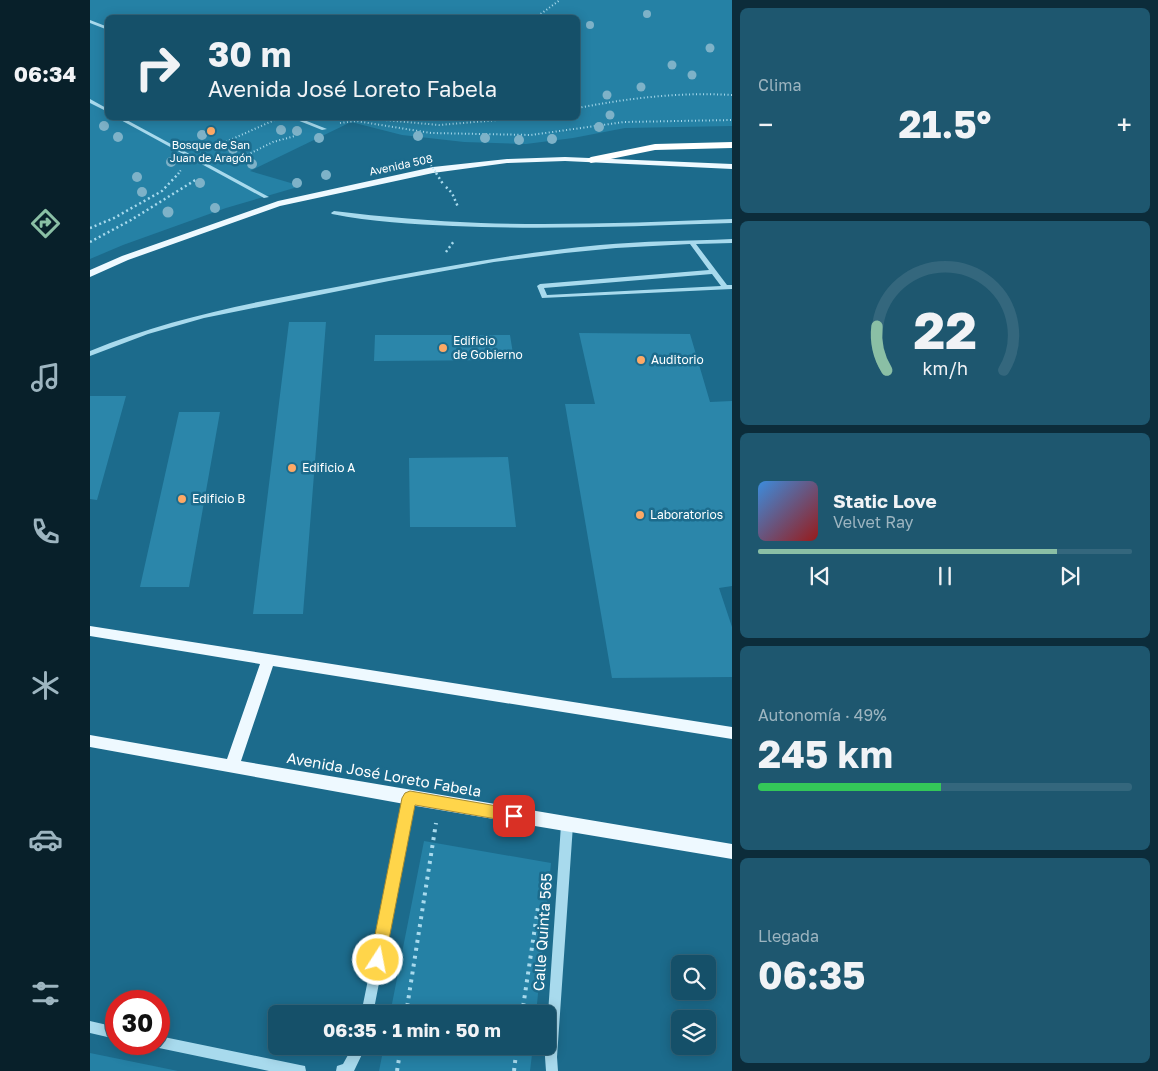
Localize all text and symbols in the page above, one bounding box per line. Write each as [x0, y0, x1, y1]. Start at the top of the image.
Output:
text: 30 m [208, 33, 291, 75]
icon: right [125, 35, 190, 100]
text: 06:34 [14, 60, 76, 87]
text: Avenida José Loreto Fabela [208, 75, 497, 102]
text: Clima [758, 75, 802, 95]
text: 21.5° [899, 101, 991, 146]
text: − [758, 108, 773, 141]
text: + [1117, 108, 1132, 141]
marker: Bosque de San Juan de Aragón [205, 125, 217, 137]
place label: Bosque de San Juan de Aragón [170, 138, 252, 164]
street label: Avenida 508 [368, 151, 434, 178]
icon: directions [28, 206, 63, 241]
text: 22 [913, 298, 977, 360]
place label: Edificio de Gobierno [453, 333, 523, 362]
marker: Edificio de Gobierno [437, 342, 449, 354]
place label: Auditorio [651, 352, 704, 367]
marker: Auditorio [635, 354, 647, 366]
text: km/h [922, 357, 968, 379]
icon: music [28, 360, 63, 395]
place label: Edificio A [302, 460, 355, 475]
marker: Edificio A [286, 462, 298, 474]
text: Static Love [833, 489, 937, 512]
place label: Edificio B [192, 491, 245, 506]
marker: Edificio B [176, 493, 188, 505]
place label: Laboratorios [650, 507, 723, 522]
marker: Laboratorios [634, 509, 646, 521]
text: Velvet Ray [833, 512, 914, 532]
icon: phone [28, 514, 63, 549]
icon: previous [806, 562, 834, 590]
icon: pause [931, 562, 959, 590]
icon: next [1056, 562, 1084, 590]
icon: climate [28, 668, 63, 703]
text: Autonomía · 49% [758, 705, 887, 725]
text: 245 km [758, 731, 893, 776]
street label: Avenida José Loreto Fabela [285, 748, 483, 800]
pin [493, 795, 535, 837]
icon: arrive [500, 802, 528, 830]
icon: car [28, 822, 63, 857]
street label: Calle Quinta 565 [529, 872, 555, 992]
text: Llegada [758, 926, 819, 946]
position arrow [351, 933, 403, 985]
text: 06:35 [758, 952, 865, 997]
map controls [671, 955, 716, 1055]
button: search [671, 955, 716, 1000]
icon: filters [28, 976, 63, 1011]
speed limit sign: 30 [105, 990, 170, 1055]
button: layers [671, 1010, 716, 1055]
text: 06:35 · 1 min · 50 m [323, 1018, 501, 1041]

